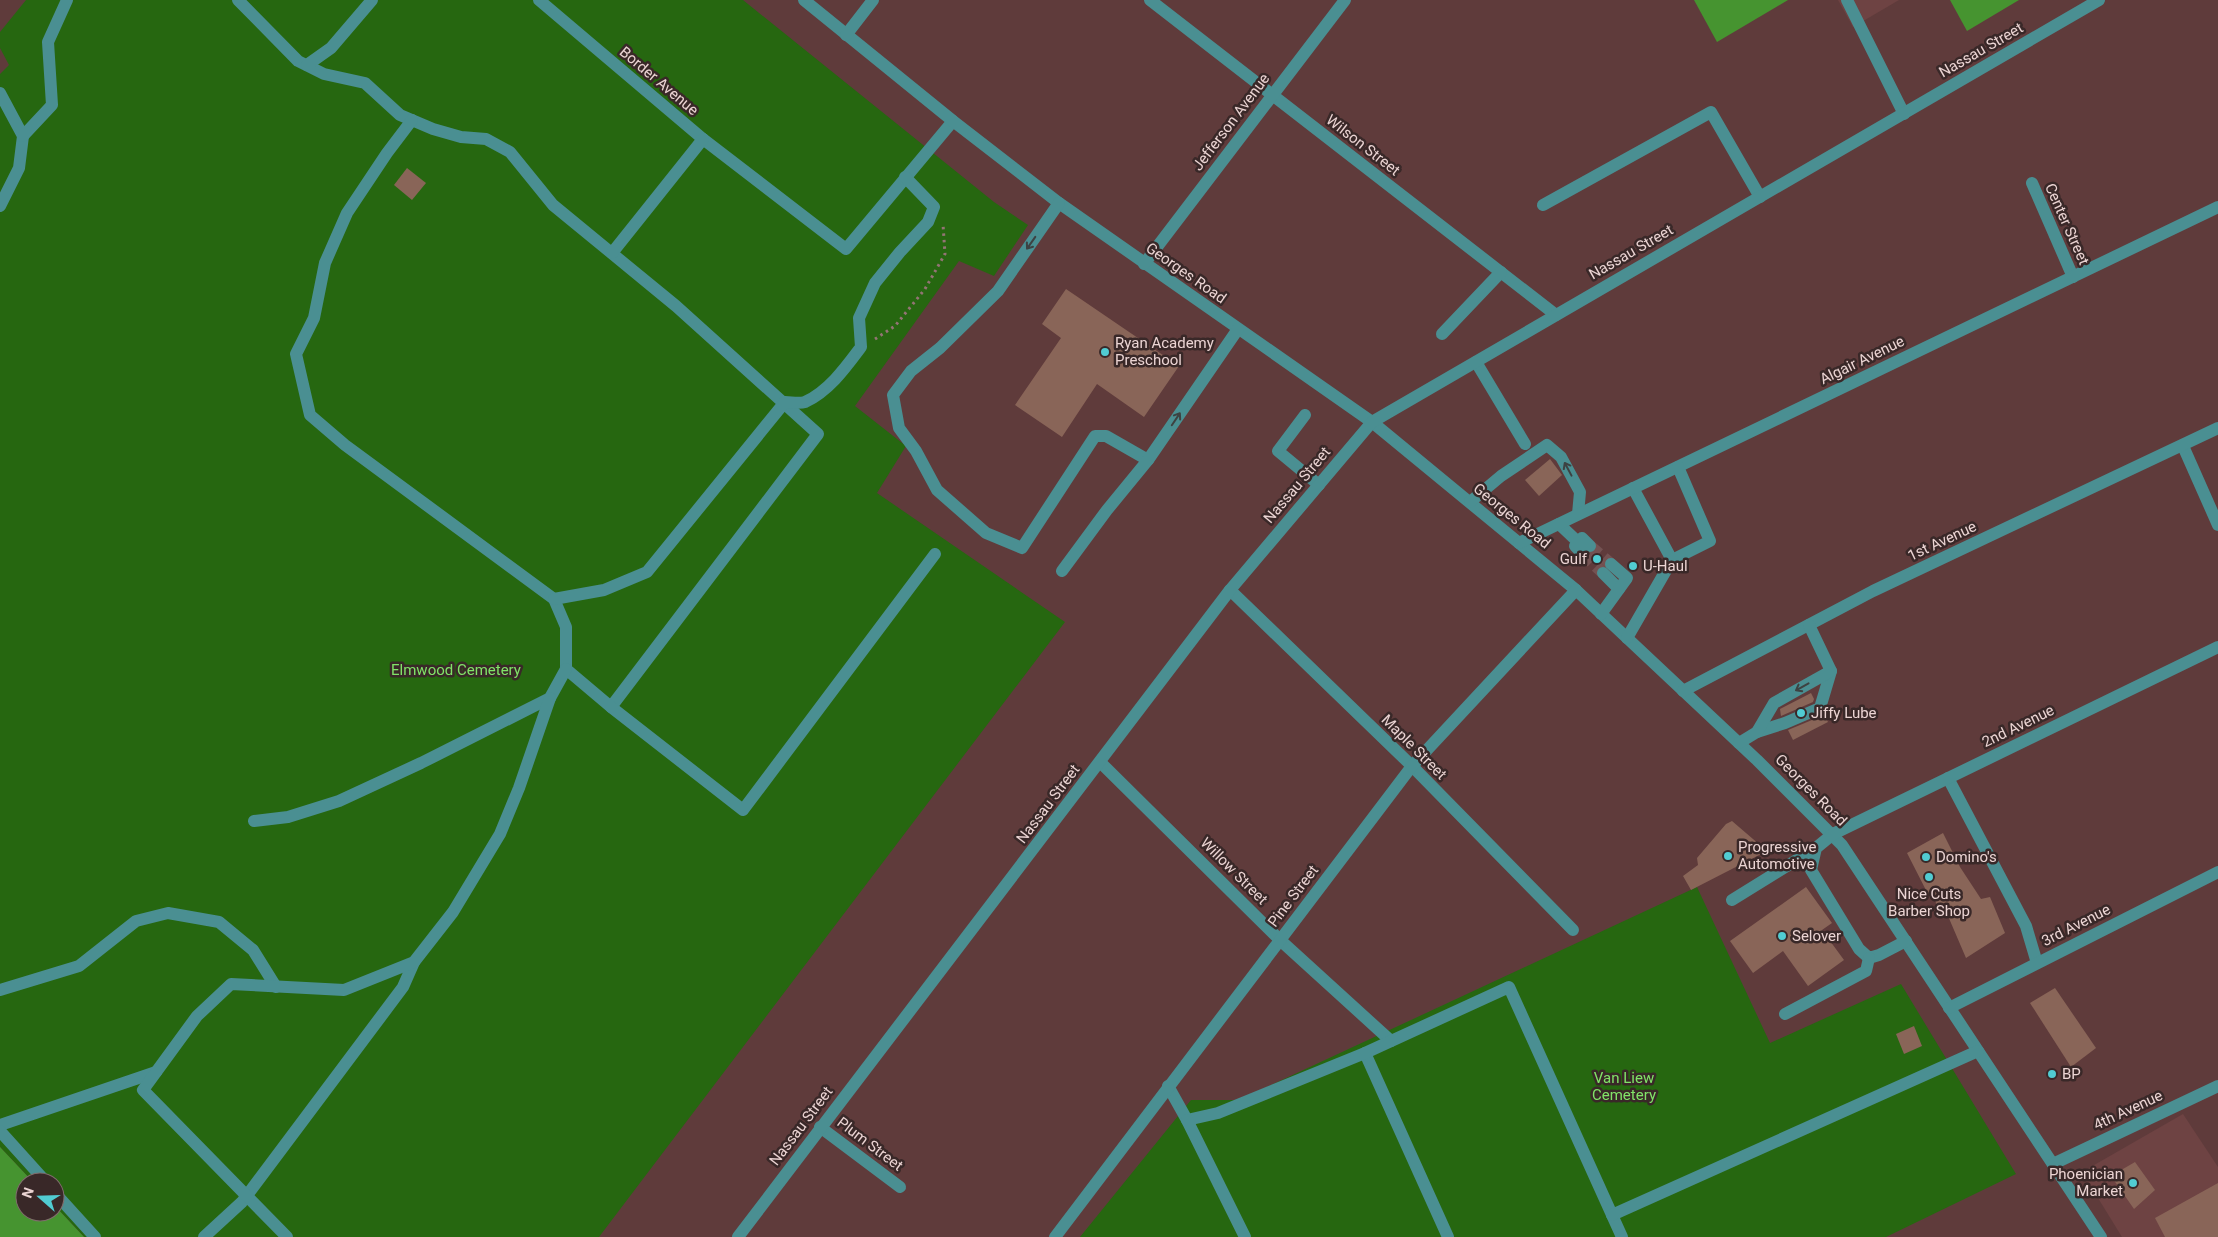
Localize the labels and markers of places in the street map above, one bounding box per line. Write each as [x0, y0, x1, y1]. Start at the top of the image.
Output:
place label: Ryan Academy Preschool [1115, 334, 1214, 369]
marker: Ryan Academy Preschool [1099, 346, 1111, 358]
place label: Gulf [1560, 550, 1588, 568]
marker: Gulf [1591, 553, 1603, 565]
place label: U-Haul [1643, 557, 1688, 575]
marker: U-Haul [1627, 560, 1639, 572]
place label: Jiffy Lube [1811, 704, 1877, 722]
marker: Jiffy Lube [1795, 707, 1807, 719]
place label: Progressive Automotive [1738, 838, 1817, 873]
place label: Domino's [1936, 848, 1997, 866]
marker: Progressive Automotive [1722, 850, 1734, 862]
marker: Domino's [1920, 851, 1932, 863]
marker: Nice Cuts Barber Shop [1923, 871, 1935, 883]
place label: Nice Cuts Barber Shop [1888, 885, 1970, 920]
place label: Selover [1792, 927, 1841, 945]
marker: Selover [1776, 930, 1788, 942]
place label: BP [2062, 1065, 2081, 1083]
marker: BP [2046, 1068, 2058, 1080]
place label: Phoenician Market [2049, 1165, 2123, 1200]
marker: Phoenician Market [2127, 1177, 2139, 1189]

